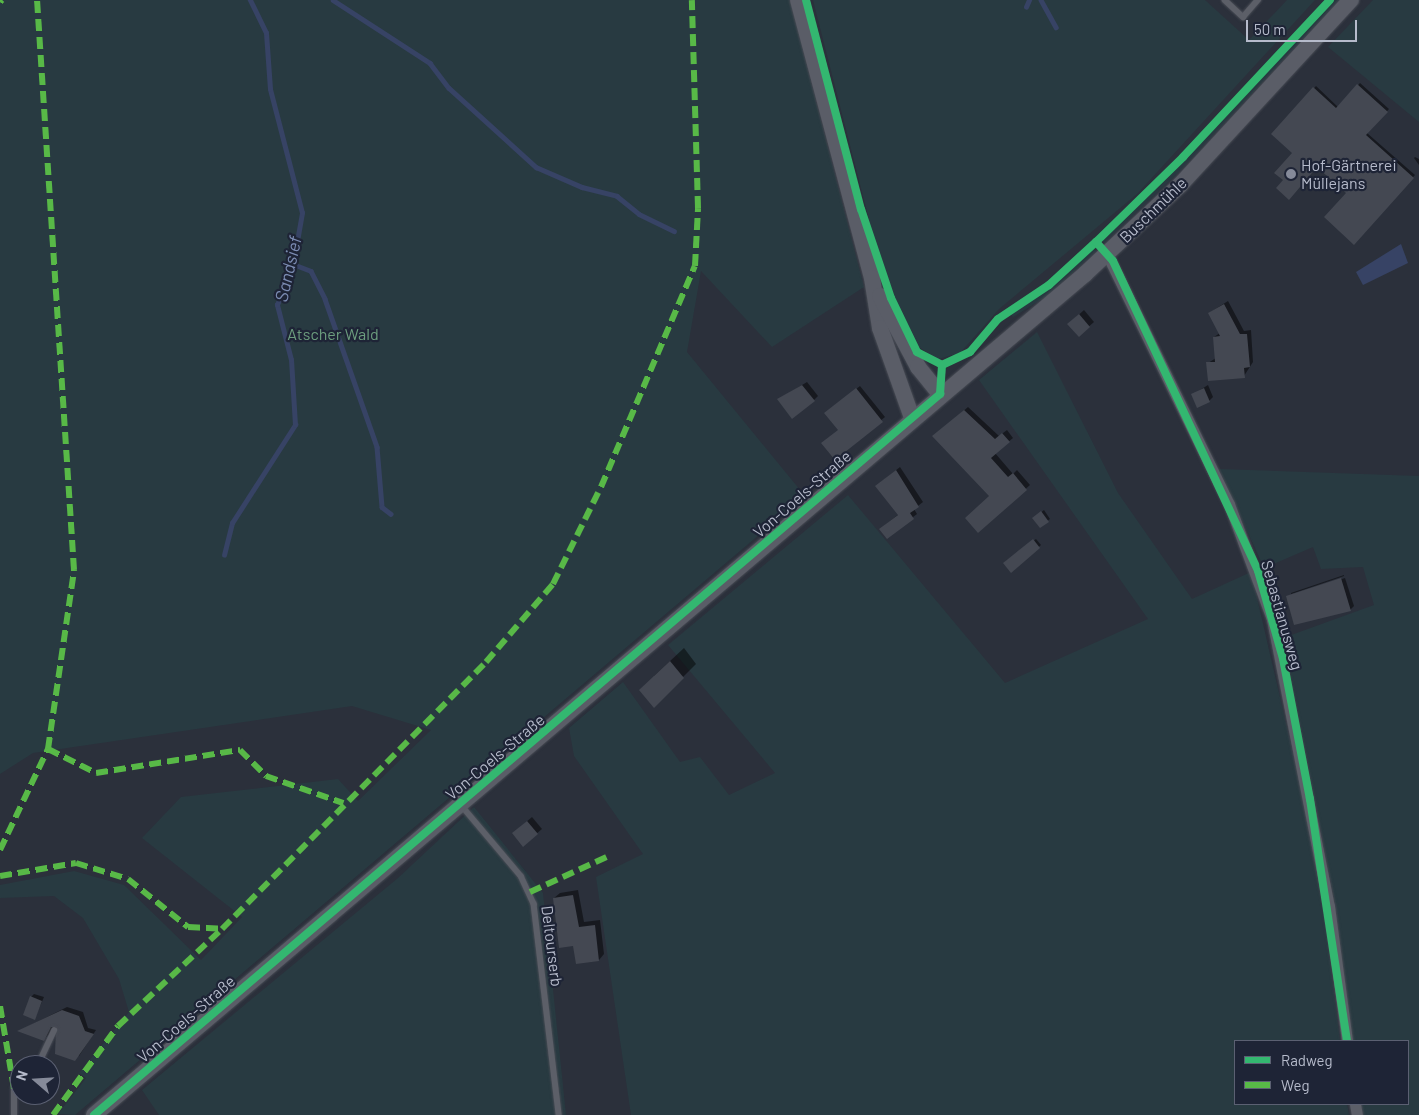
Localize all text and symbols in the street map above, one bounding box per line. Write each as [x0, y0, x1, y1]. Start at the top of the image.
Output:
scale bar [1249, 10, 1360, 42]
text: 50 m [1254, 20, 1286, 38]
place label: Hof-Gärtnerei Müllejans [1301, 155, 1396, 193]
marker: Hof-Gärtnerei Müllejans [1285, 168, 1297, 180]
street label: Buschmühle [1116, 173, 1190, 247]
water label: Sandsief [270, 234, 306, 304]
park label: Atscher Wald [287, 324, 379, 344]
street label: Von-Coels-Straße [749, 446, 855, 542]
street label: Sebastianusweg [1257, 558, 1307, 672]
street label: Von-Coels-Straße [442, 710, 548, 804]
street label: Deltourserb [538, 904, 566, 988]
street label: Von-Coels-Straße [133, 971, 239, 1067]
legend [1234, 1040, 1409, 1105]
text: Radweg [1281, 1051, 1333, 1069]
north arrow [10, 1055, 60, 1105]
text: N [12, 1068, 31, 1082]
text: Weg [1281, 1076, 1309, 1094]

